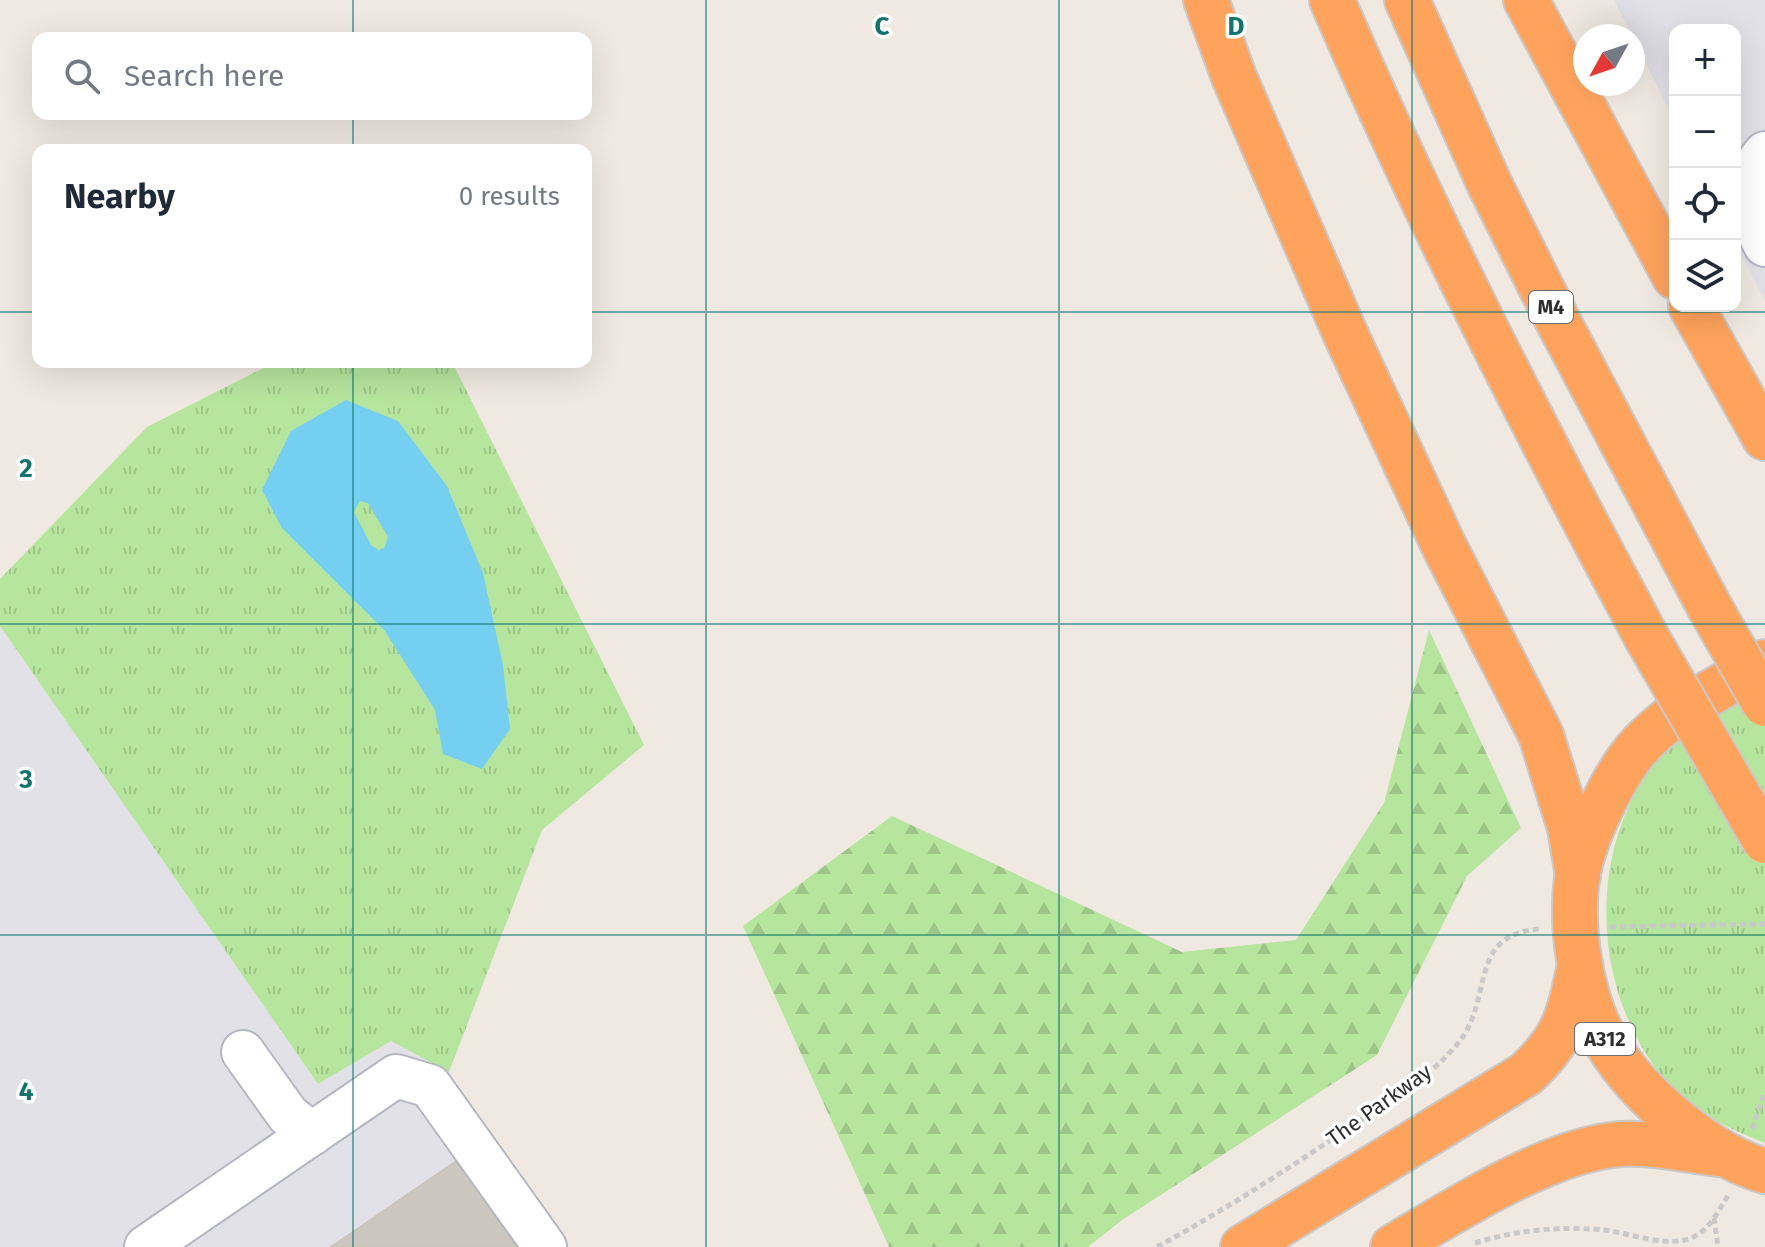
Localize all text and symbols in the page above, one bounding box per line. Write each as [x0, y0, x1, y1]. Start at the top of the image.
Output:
text: C [875, 11, 890, 42]
text: D [1228, 11, 1245, 42]
north arrow [1573, 24, 1645, 96]
map controls [1669, 24, 1741, 312]
button: + [1669, 24, 1741, 96]
search box [32, 32, 592, 120]
icon: search [60, 54, 104, 98]
text: Search here [124, 58, 284, 94]
button: − [1669, 96, 1741, 168]
button: locate [1669, 168, 1741, 240]
text: Nearby [64, 176, 175, 217]
text: 0 results [459, 181, 560, 212]
button: layers [1669, 240, 1741, 312]
road number: M4 [1529, 291, 1573, 323]
text: 2 [19, 453, 33, 484]
text: 3 [18, 764, 33, 795]
road number: A312 [1575, 1023, 1635, 1055]
street label: The Parkway [1321, 1058, 1437, 1152]
text: 4 [19, 1076, 34, 1107]

